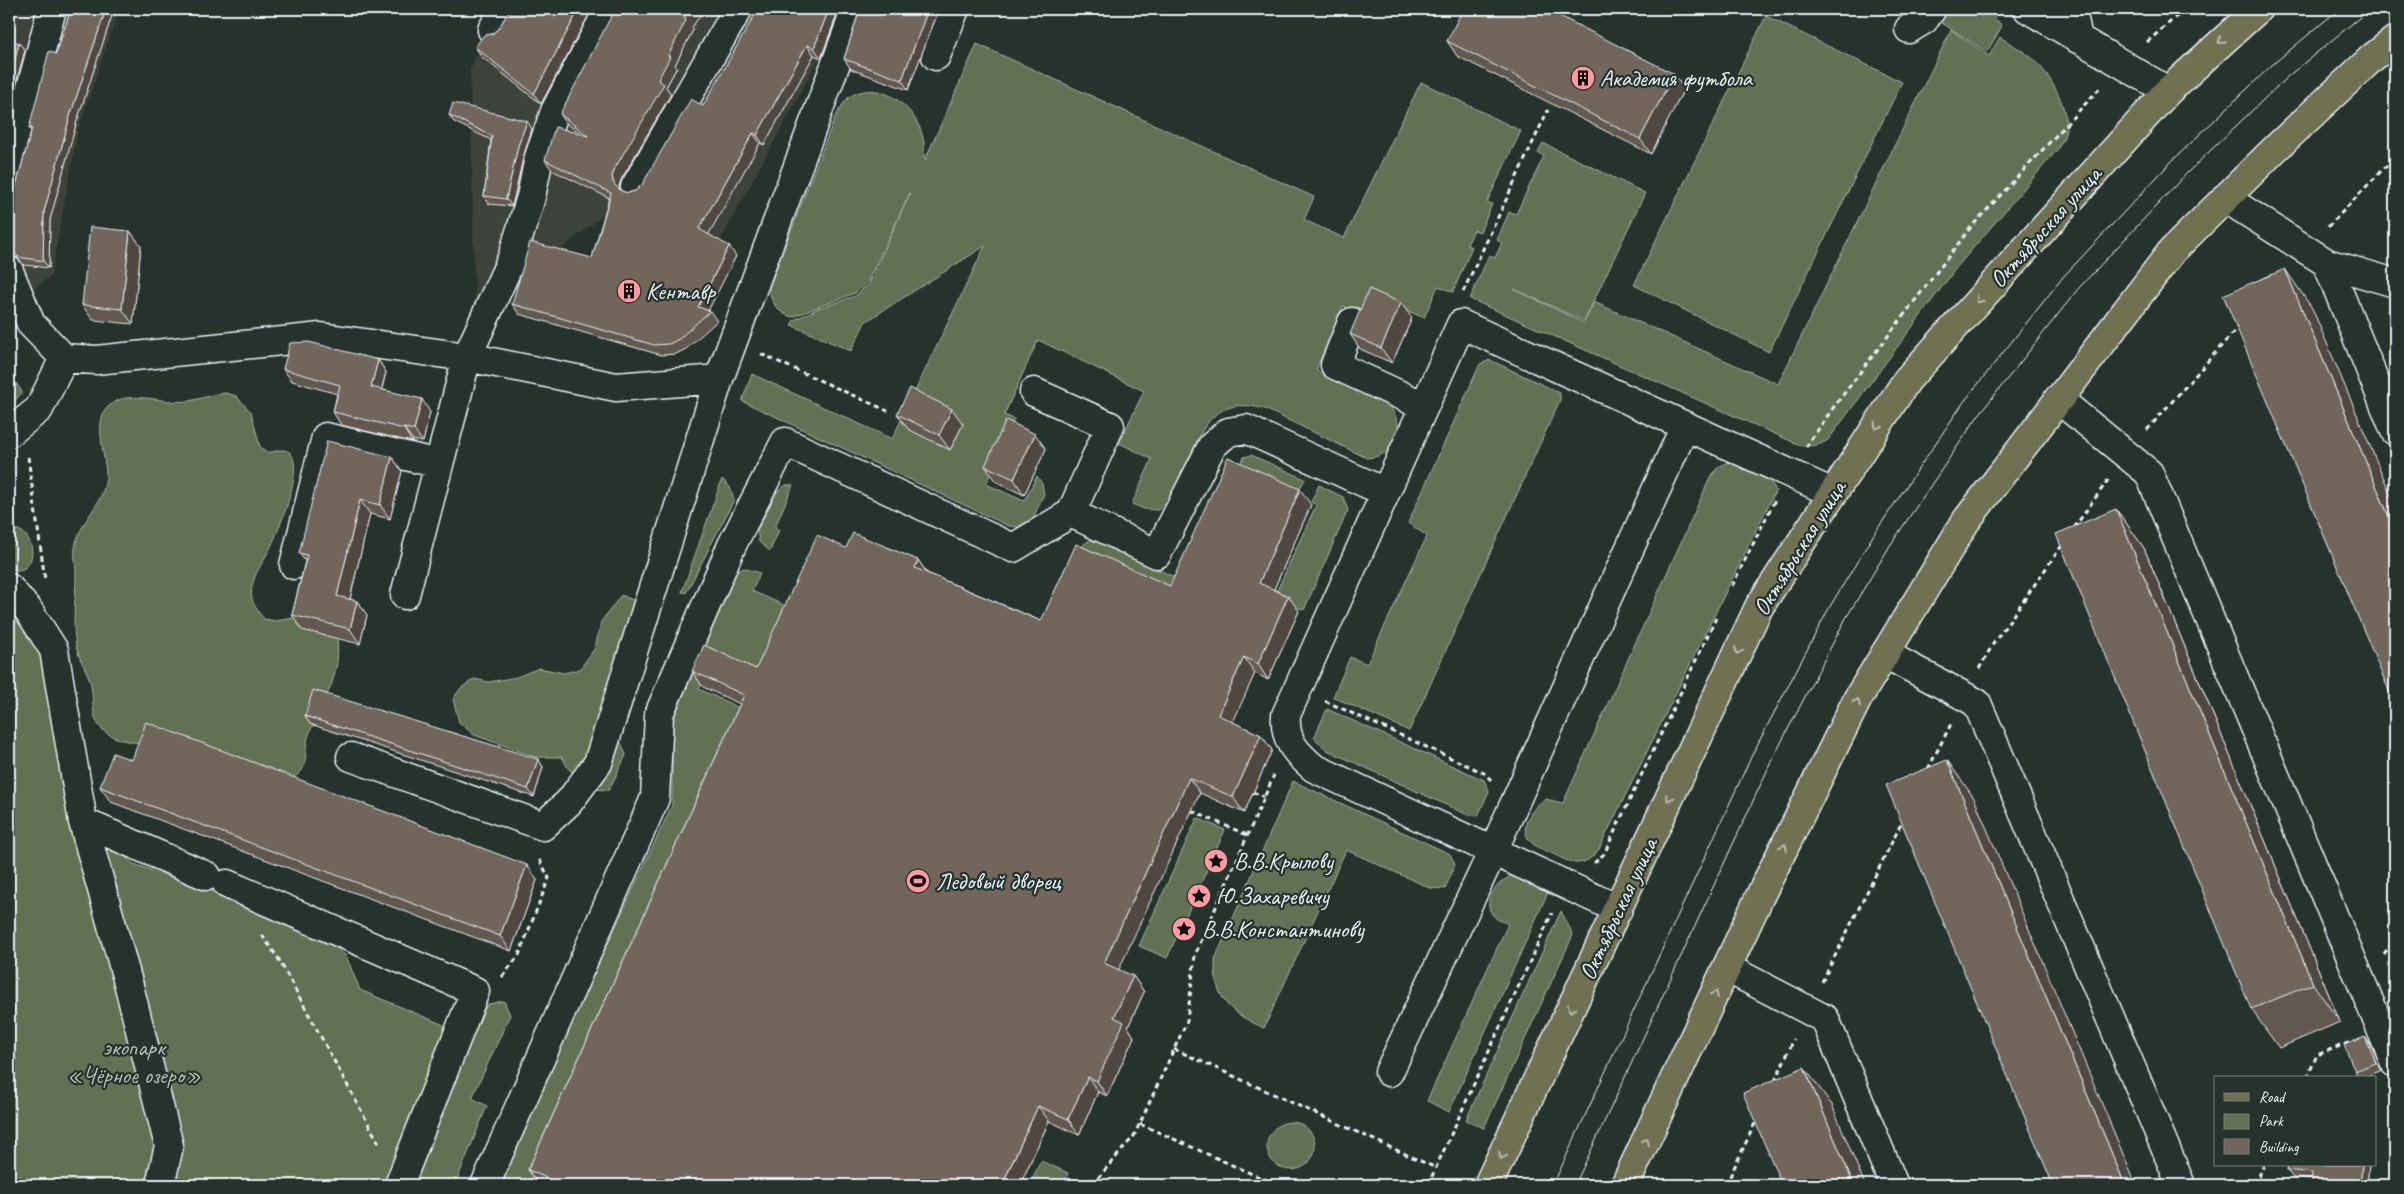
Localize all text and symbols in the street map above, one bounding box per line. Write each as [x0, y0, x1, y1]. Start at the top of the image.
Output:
one-way arrow [2218, 35, 2227, 44]
place label: Академия футбола [1600, 63, 1754, 93]
building icon: Академия футбола [1570, 65, 1596, 91]
street label: Октябрьская улица [1983, 158, 2109, 294]
place label: Кентавр [646, 276, 716, 306]
building icon: Кентавр [616, 278, 642, 304]
one-way arrow [1976, 295, 1985, 304]
one-way arrow [1874, 421, 1883, 430]
street label: Октябрьская улица [1746, 473, 1853, 621]
one-way arrow [1734, 646, 1745, 655]
one-way arrow [1851, 698, 1861, 707]
one-way arrow [1665, 793, 1676, 802]
street label: Октябрьская улица [1572, 831, 1665, 985]
one-way arrow [1778, 843, 1789, 852]
place label: В.В.Крылову [1234, 846, 1335, 876]
place icon: В.В.Крылову [1203, 848, 1229, 874]
place label: Ледовый дворец [936, 866, 1061, 896]
sports icon: Ледовый дворец [905, 868, 931, 894]
place label: Ю.Захаревичу [1216, 881, 1330, 911]
place icon: Ю.Захаревичу [1186, 883, 1212, 909]
place label: В.В.Константинову [1202, 914, 1365, 944]
place icon: В.В.Константинову [1171, 916, 1197, 942]
one-way arrow [1708, 990, 1719, 999]
one-way arrow [1567, 1004, 1577, 1013]
park label: экопарк «Чёрное озеро» [67, 1032, 201, 1090]
legend [2214, 1076, 2376, 1166]
text: Road [2259, 1088, 2286, 1107]
text: Park [2259, 1112, 2284, 1131]
one-way arrow [1640, 1137, 1650, 1146]
text: Building [2259, 1138, 2299, 1157]
one-way arrow [1498, 1151, 1508, 1160]

